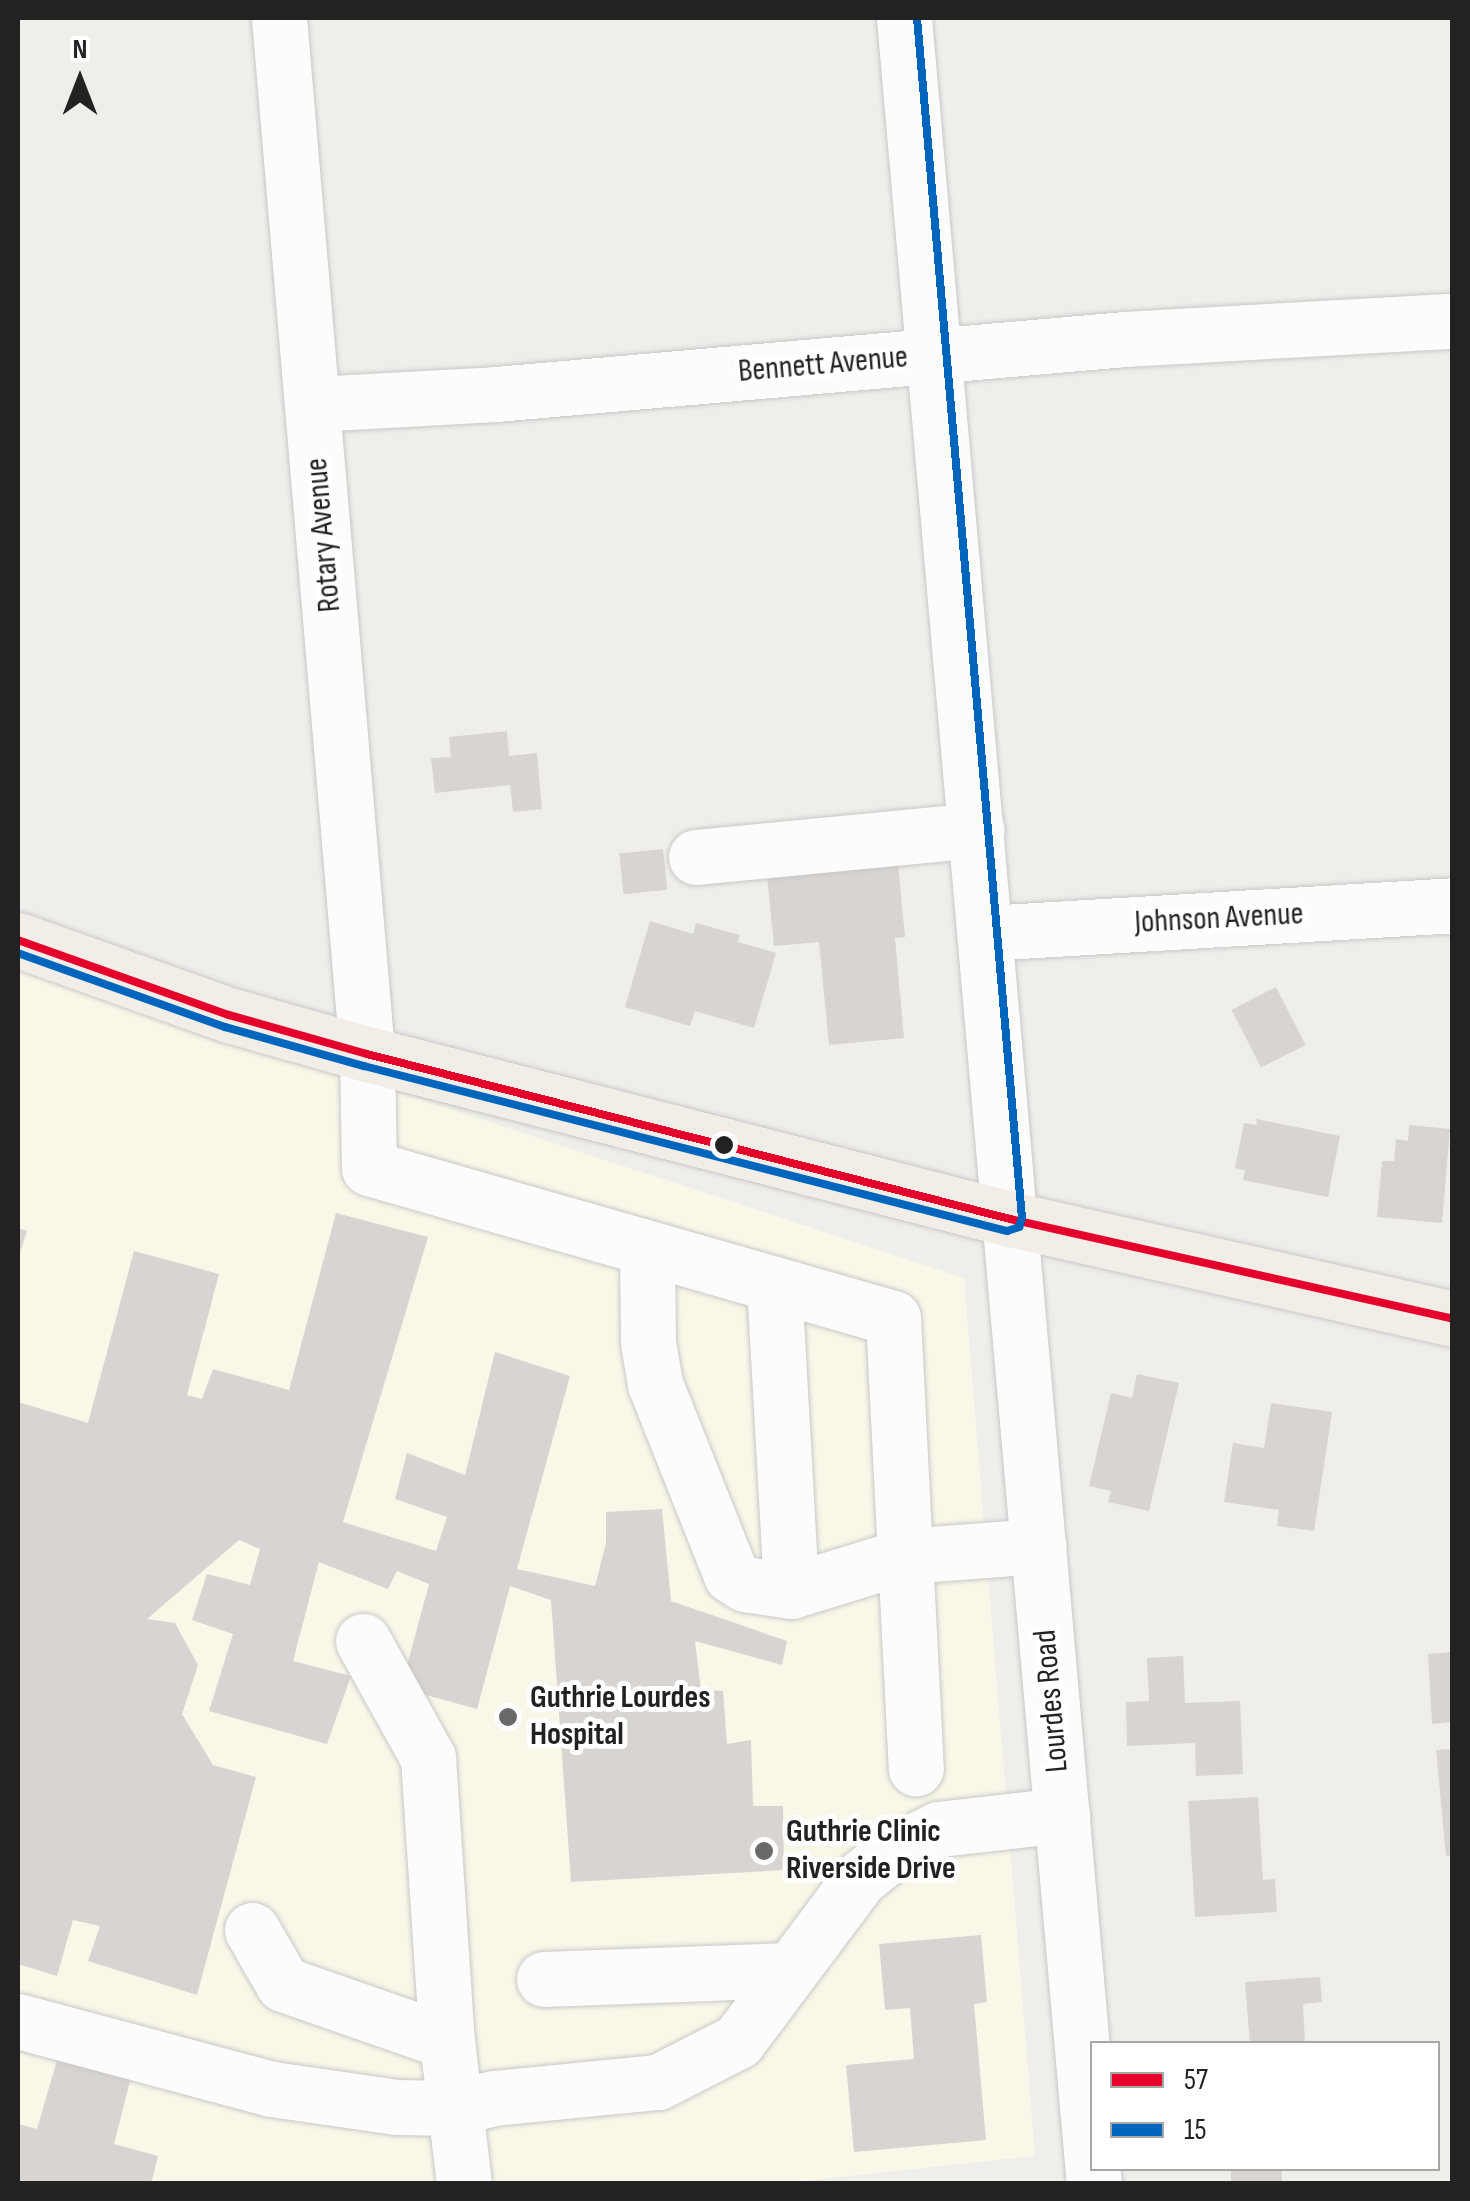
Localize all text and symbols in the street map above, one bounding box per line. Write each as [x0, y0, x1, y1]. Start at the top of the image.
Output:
north arrow [30, 30, 130, 130]
text: N [73, 33, 87, 66]
street label: Bennett Avenue [737, 338, 909, 392]
street label: Rotary Avenue [298, 456, 350, 614]
street label: Johnson Avenue [1134, 895, 1304, 943]
unlabelled marker [714, 1135, 734, 1155]
street label: Lourdes Road [1027, 1628, 1077, 1774]
place label: Guthrie Lourdes Hospital [530, 1680, 710, 1755]
marker: Guthrie Lourdes Hospital [495, 1704, 521, 1730]
place label: Guthrie Clinic Riverside Drive [786, 1814, 956, 1889]
marker: Guthrie Clinic Riverside Drive [751, 1838, 777, 1864]
legend [1090, 2041, 1440, 2171]
text: 57 [1184, 2062, 1208, 2098]
text: 15 [1184, 2112, 1207, 2148]

